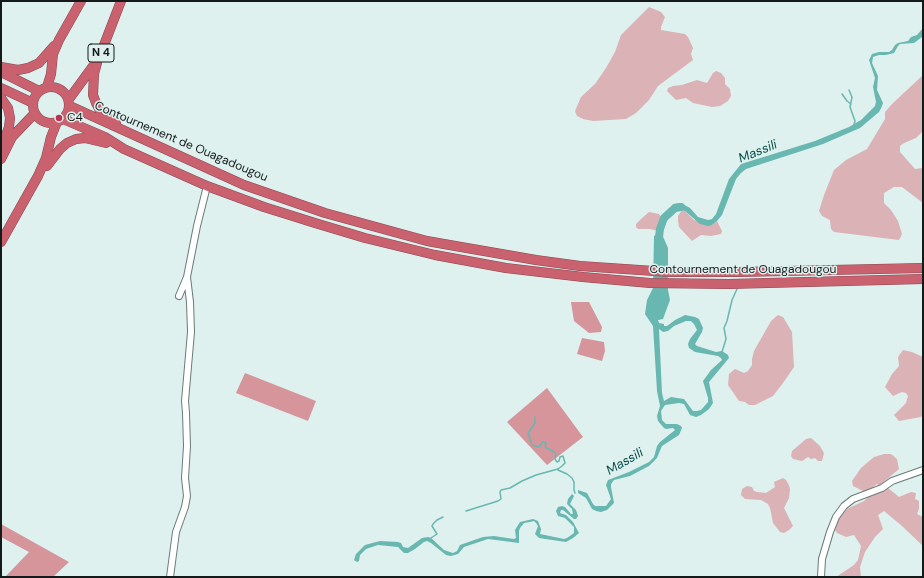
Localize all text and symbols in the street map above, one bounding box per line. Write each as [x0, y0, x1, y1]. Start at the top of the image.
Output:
road number: N 4 [88, 44, 114, 62]
street label: Contournement de Ouagadougou [92, 99, 270, 185]
place label: C4 [67, 111, 83, 125]
marker: C4 [54, 113, 64, 123]
water label: Massili [736, 137, 780, 167]
street label: Contournement de Ouagadougou [650, 263, 836, 277]
water label: Massili [604, 445, 646, 479]

